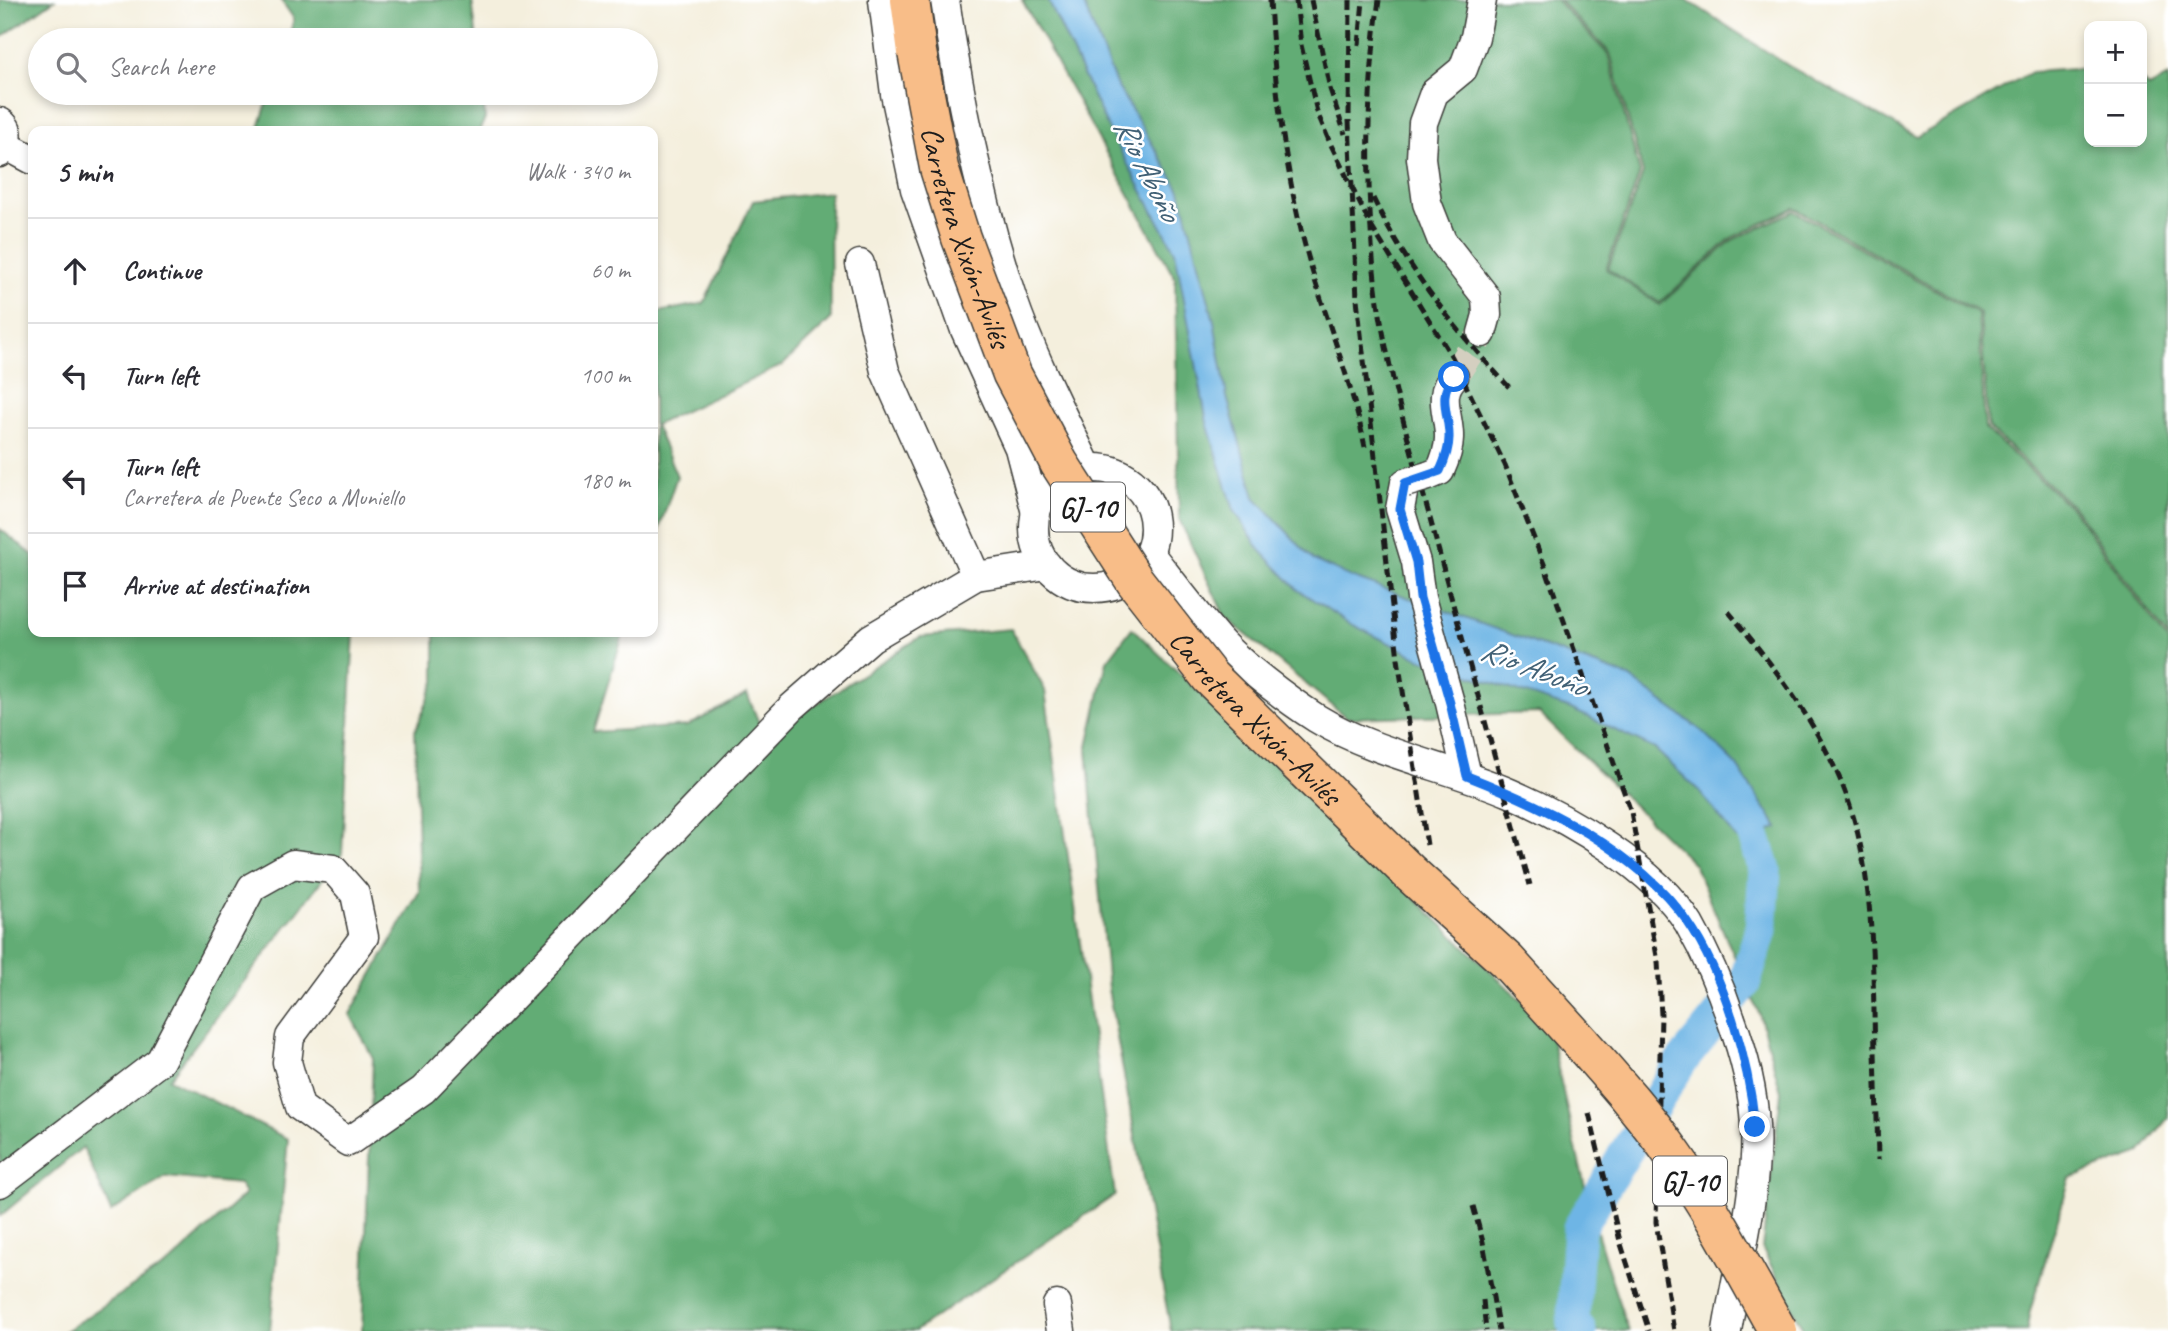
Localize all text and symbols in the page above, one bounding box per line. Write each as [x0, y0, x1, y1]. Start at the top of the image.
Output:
map controls [2084, 21, 2147, 147]
button: + [2084, 21, 2147, 84]
search box [28, 28, 658, 105]
icon: search [52, 48, 90, 86]
text: Search here [108, 50, 214, 83]
button: − [2084, 84, 2147, 147]
water label: Rio Aboño [1105, 111, 1193, 231]
street label: Carretera Xixón-Avilés [913, 124, 1020, 356]
text: 5 min [56, 153, 113, 191]
text: Walk · 340 m [526, 157, 630, 186]
icon: ahead [56, 252, 94, 290]
text: Continue [123, 254, 201, 287]
text: 60 m [591, 256, 630, 285]
icon: left [56, 357, 94, 395]
text: Turn left [123, 359, 198, 392]
text: 100 m [581, 361, 630, 390]
route start [1438, 361, 1469, 392]
text: Turn left [123, 450, 198, 483]
icon: left [56, 462, 94, 500]
text: 180 m [581, 466, 630, 495]
road number: GJ-10 [1051, 482, 1125, 532]
text: Carretera de Puente Seco a Muniello [123, 483, 404, 512]
icon: arrive [56, 567, 94, 605]
text: Arrive at destination [123, 569, 309, 602]
street label: Carretera Xixón-Avilés [1161, 622, 1351, 816]
water label: Rio Aboño [1476, 629, 1597, 708]
route end [1739, 1111, 1770, 1142]
road number: GJ-10 [1653, 1156, 1727, 1206]

